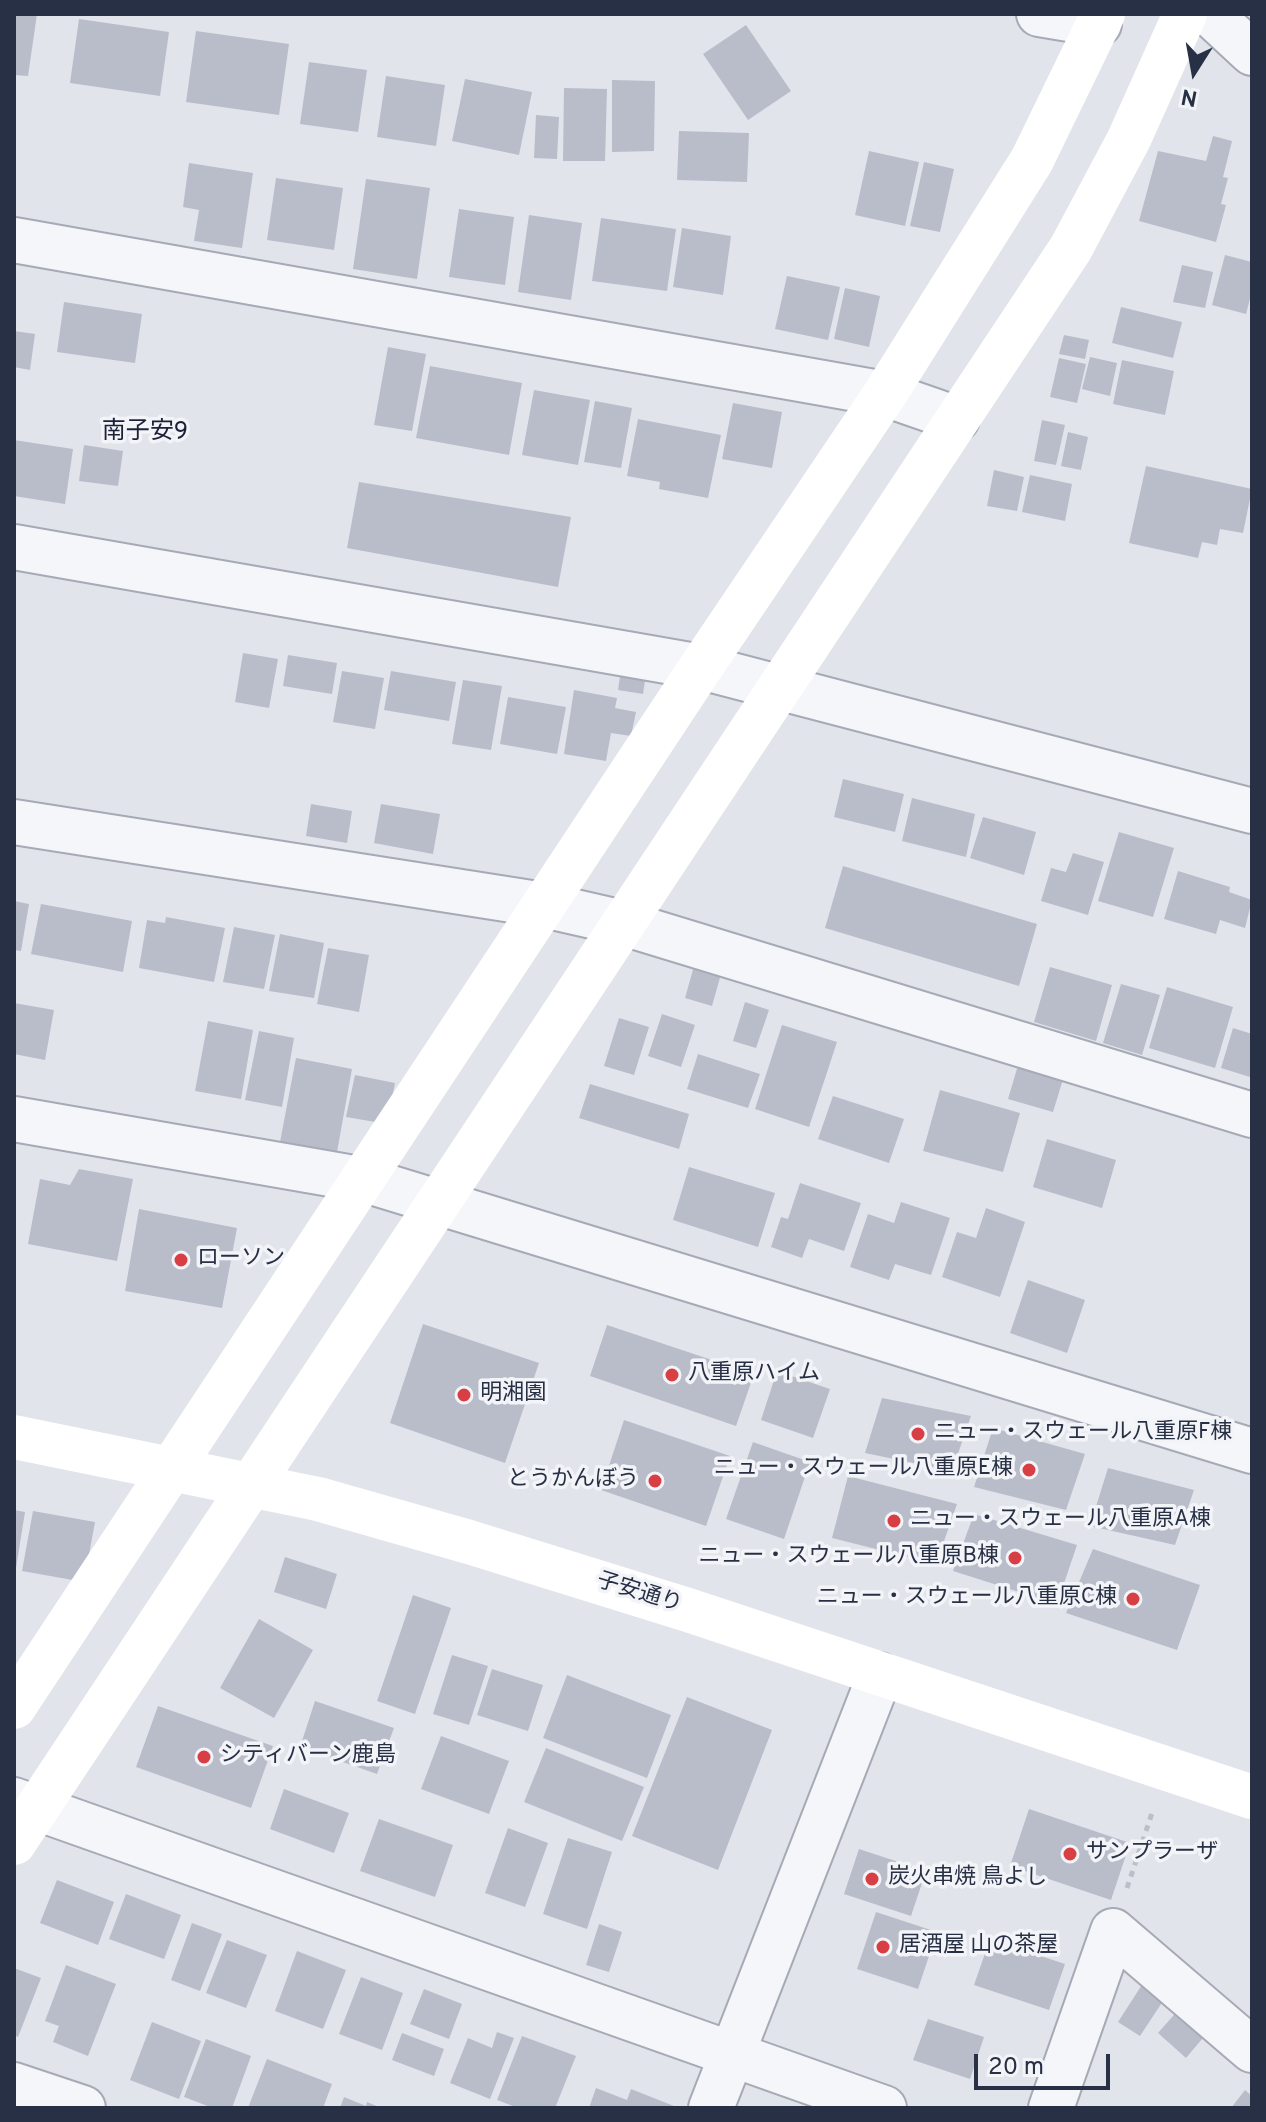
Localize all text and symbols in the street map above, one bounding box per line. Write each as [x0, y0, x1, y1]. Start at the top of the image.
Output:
north arrow [1154, 32, 1234, 112]
text: N [1179, 81, 1200, 111]
district label: 南子安9 [102, 419, 188, 447]
place label: ローソン [197, 1247, 285, 1273]
marker: ローソン [172, 1251, 190, 1269]
place label: 八重原ハイム [688, 1362, 820, 1388]
marker: 八重原ハイム [663, 1366, 681, 1384]
place label: 明湘園 [480, 1382, 546, 1408]
marker: 明湘園 [455, 1386, 473, 1404]
place label: ニュー・スウェール八重原F棟 [934, 1421, 1232, 1447]
marker: ニュー・スウェール八重原F棟 [909, 1425, 927, 1443]
place label: ニュー・スウェール八重原E棟 [714, 1457, 1013, 1483]
marker: ニュー・スウェール八重原E棟 [1020, 1461, 1038, 1479]
place label: とうかんぼう [507, 1468, 639, 1494]
marker: とうかんぼう [646, 1472, 664, 1490]
place label: ニュー・スウェール八重原A棟 [910, 1508, 1211, 1534]
marker: ニュー・スウェール八重原A棟 [885, 1512, 903, 1530]
place label: ニュー・スウェール八重原B棟 [699, 1545, 999, 1571]
marker: ニュー・スウェール八重原B棟 [1006, 1549, 1024, 1567]
street label: 子安通り [593, 1569, 685, 1619]
place label: ニュー・スウェール八重原C棟 [817, 1586, 1117, 1612]
marker: ニュー・スウェール八重原C棟 [1124, 1590, 1142, 1608]
place label: シティバーン鹿島 [220, 1744, 396, 1770]
marker: シティバーン鹿島 [195, 1748, 213, 1766]
place label: サンプラーザ [1086, 1841, 1218, 1867]
marker: サンプラーザ [1061, 1845, 1079, 1863]
place label: 炭火串焼 鳥よし [888, 1866, 1047, 1892]
marker: 炭火串焼 鳥よし [863, 1870, 881, 1888]
place label: 居酒屋 山の茶屋 [899, 1934, 1058, 1960]
marker: 居酒屋 山の茶屋 [874, 1938, 892, 1956]
scale bar [978, 2038, 1114, 2088]
text: 20 m [988, 2053, 1044, 2083]

